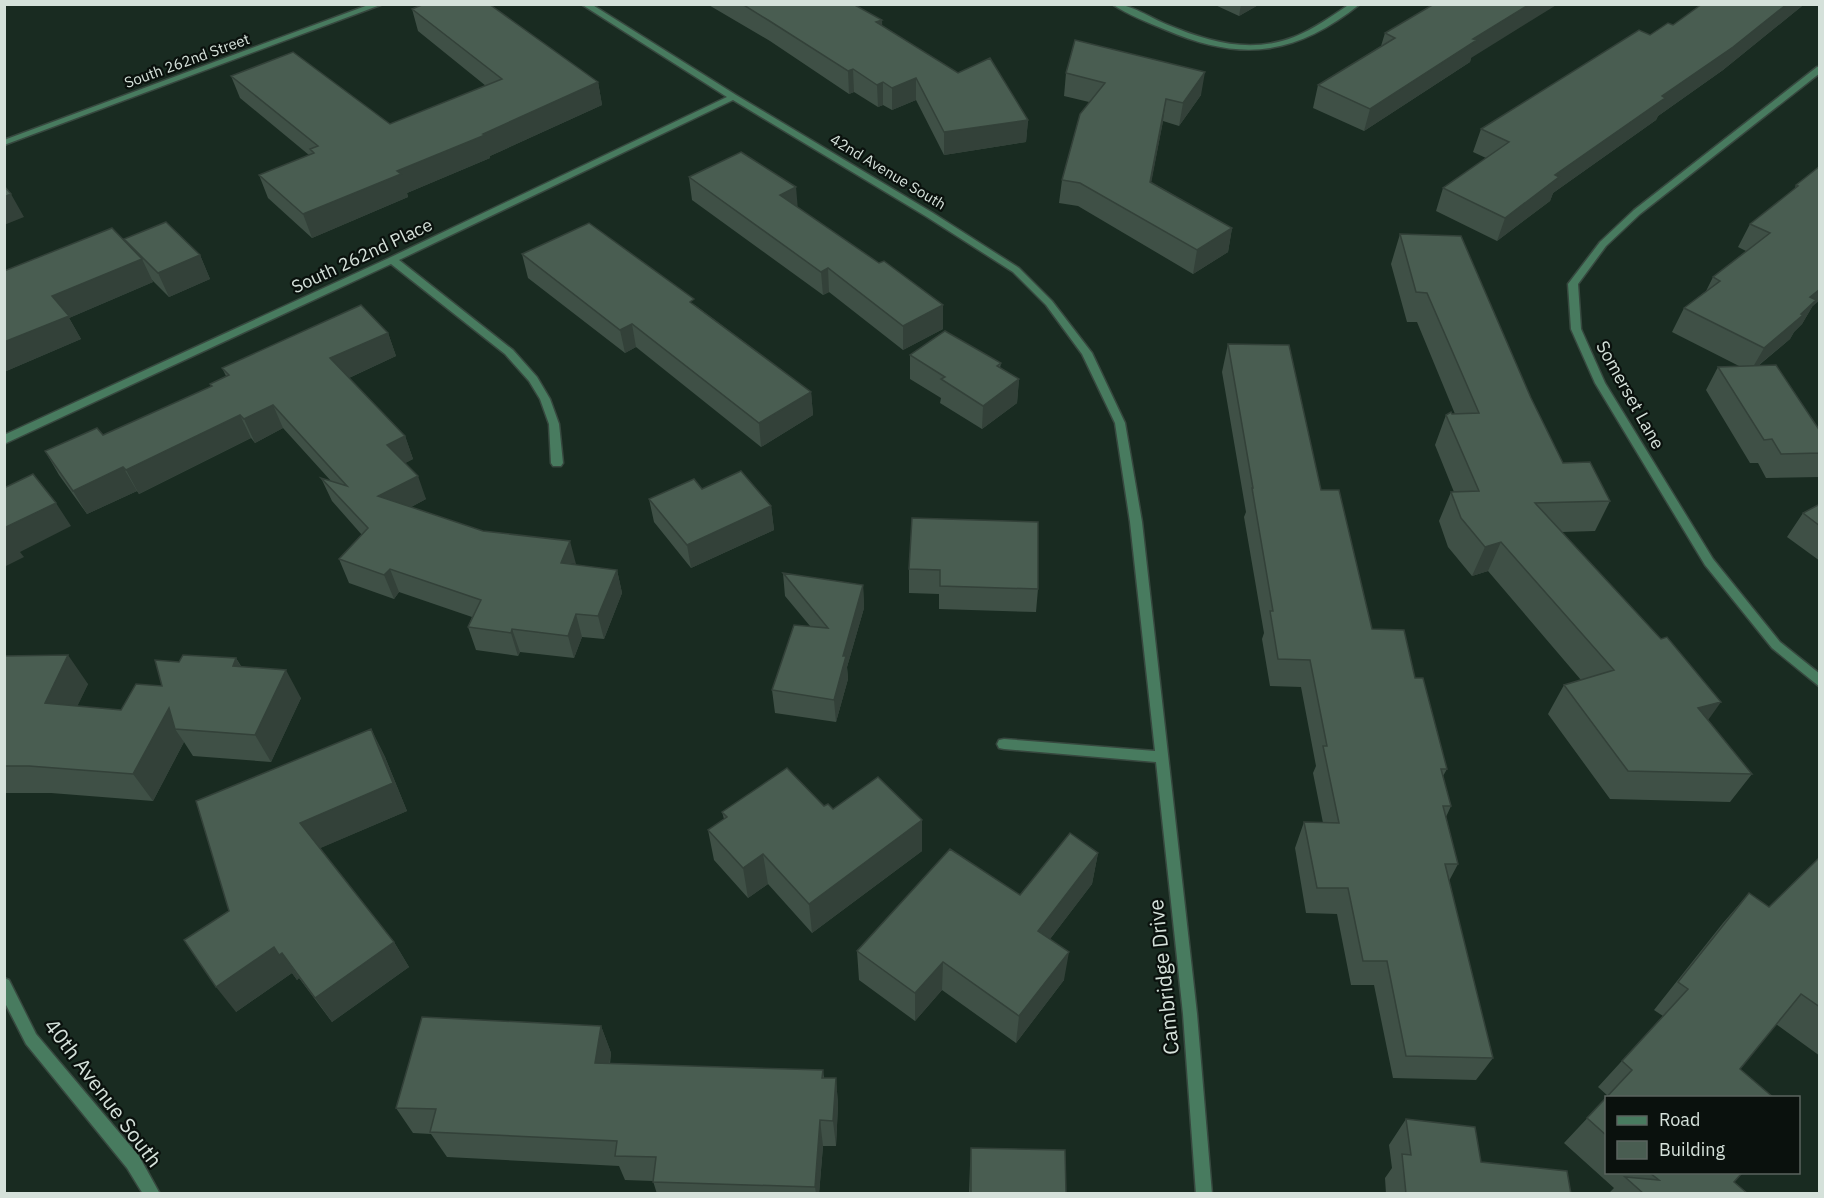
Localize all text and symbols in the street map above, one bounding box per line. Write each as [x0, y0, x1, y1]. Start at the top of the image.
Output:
street label: South 262nd Street [122, 29, 252, 92]
street label: 42nd Avenue South [827, 129, 950, 214]
street label: South 262nd Place [288, 213, 436, 298]
street label: Somerset Lane [1591, 336, 1670, 453]
street label: Cambridge Drive [1141, 898, 1185, 1056]
street label: 40th Avenue South [39, 1012, 169, 1173]
legend [1605, 1096, 1800, 1174]
text: Road [1659, 1108, 1700, 1131]
text: Building [1659, 1138, 1726, 1161]

